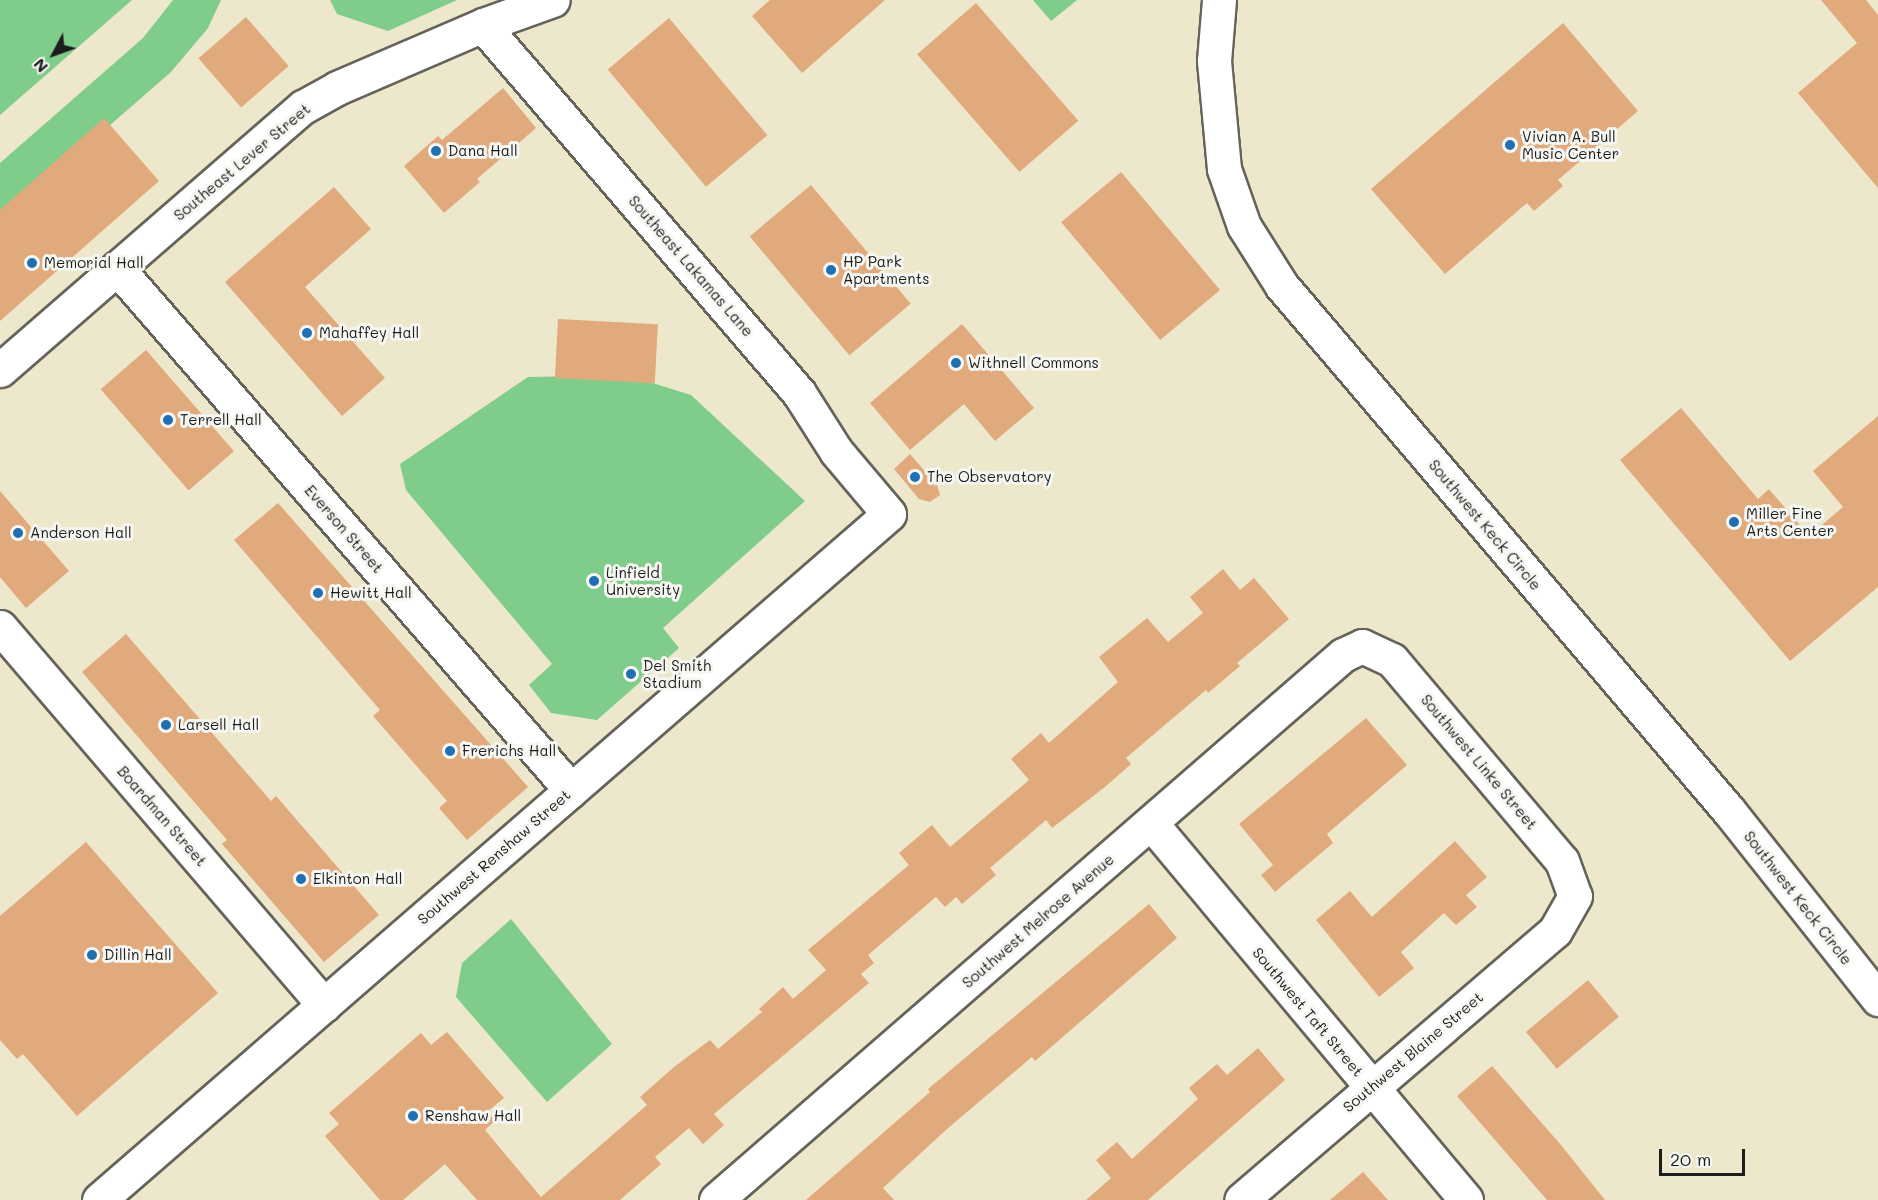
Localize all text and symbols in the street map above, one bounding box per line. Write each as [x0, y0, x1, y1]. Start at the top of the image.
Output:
north arrow [24, 24, 84, 84]
text: N [28, 55, 52, 78]
street label: Southeast Lever Street [170, 100, 314, 224]
place label: Vivian A. Bull Music Center [1522, 127, 1619, 162]
marker: Vivian A. Bull Music Center [1503, 138, 1517, 152]
place label: Dana Hall [448, 142, 518, 160]
marker: Dana Hall [429, 144, 443, 158]
street label: Southeast Lakamas Lane [625, 192, 757, 340]
place label: HP Park Apartments [843, 252, 930, 287]
place label: Memorial Hall [44, 254, 144, 272]
marker: Memorial Hall [25, 256, 39, 270]
marker: HP Park Apartments [824, 263, 838, 277]
place label: Mahaffey Hall [319, 324, 419, 342]
marker: Mahaffey Hall [300, 326, 314, 340]
place label: Withnell Commons [968, 354, 1099, 372]
marker: Withnell Commons [949, 356, 963, 370]
place label: Terrell Hall [180, 411, 262, 429]
marker: Terrell Hall [161, 413, 175, 427]
street label: Southwest Keck Circle [1425, 456, 1545, 594]
place label: The Observatory [927, 468, 1052, 486]
marker: The Observatory [908, 470, 922, 484]
street label: Everson Street [301, 481, 387, 577]
place label: Miller Fine Arts Center [1746, 504, 1834, 539]
marker: Miller Fine Arts Center [1727, 515, 1741, 529]
place label: Anderson Hall [30, 524, 132, 542]
marker: Anderson Hall [11, 526, 25, 540]
place label: Linfield University [606, 563, 680, 598]
marker: Linfield University [587, 574, 601, 588]
place label: Hewitt Hall [330, 584, 412, 602]
marker: Hewitt Hall [311, 586, 325, 600]
place label: Del Smith Stadium [643, 656, 711, 691]
marker: Del Smith Stadium [624, 667, 638, 681]
street label: Southwest Linke Street [1417, 691, 1541, 833]
place label: Larsell Hall [178, 716, 259, 734]
marker: Larsell Hall [159, 718, 173, 732]
place label: Frerichs Hall [462, 742, 556, 760]
marker: Frerichs Hall [443, 744, 457, 758]
street label: Boardman Street [114, 762, 210, 870]
street label: Southwest Renshaw Street [414, 786, 574, 928]
street label: Southwest Keck Circle [1740, 827, 1856, 969]
street label: Southwest Melrose Avenue [959, 850, 1117, 992]
place label: Elkinton Hall [313, 870, 402, 888]
marker: Elkinton Hall [294, 872, 308, 886]
street label: Southwest Taft Street [1249, 944, 1367, 1080]
place label: Dillin Hall [104, 946, 172, 964]
marker: Dillin Hall [85, 948, 99, 962]
street label: Southwest Blaine Street [1339, 988, 1487, 1116]
place label: Renshaw Hall [425, 1107, 521, 1125]
marker: Renshaw Hall [406, 1109, 420, 1123]
scale bar [1662, 1137, 1748, 1175]
text: 20 m [1670, 1147, 1711, 1171]

